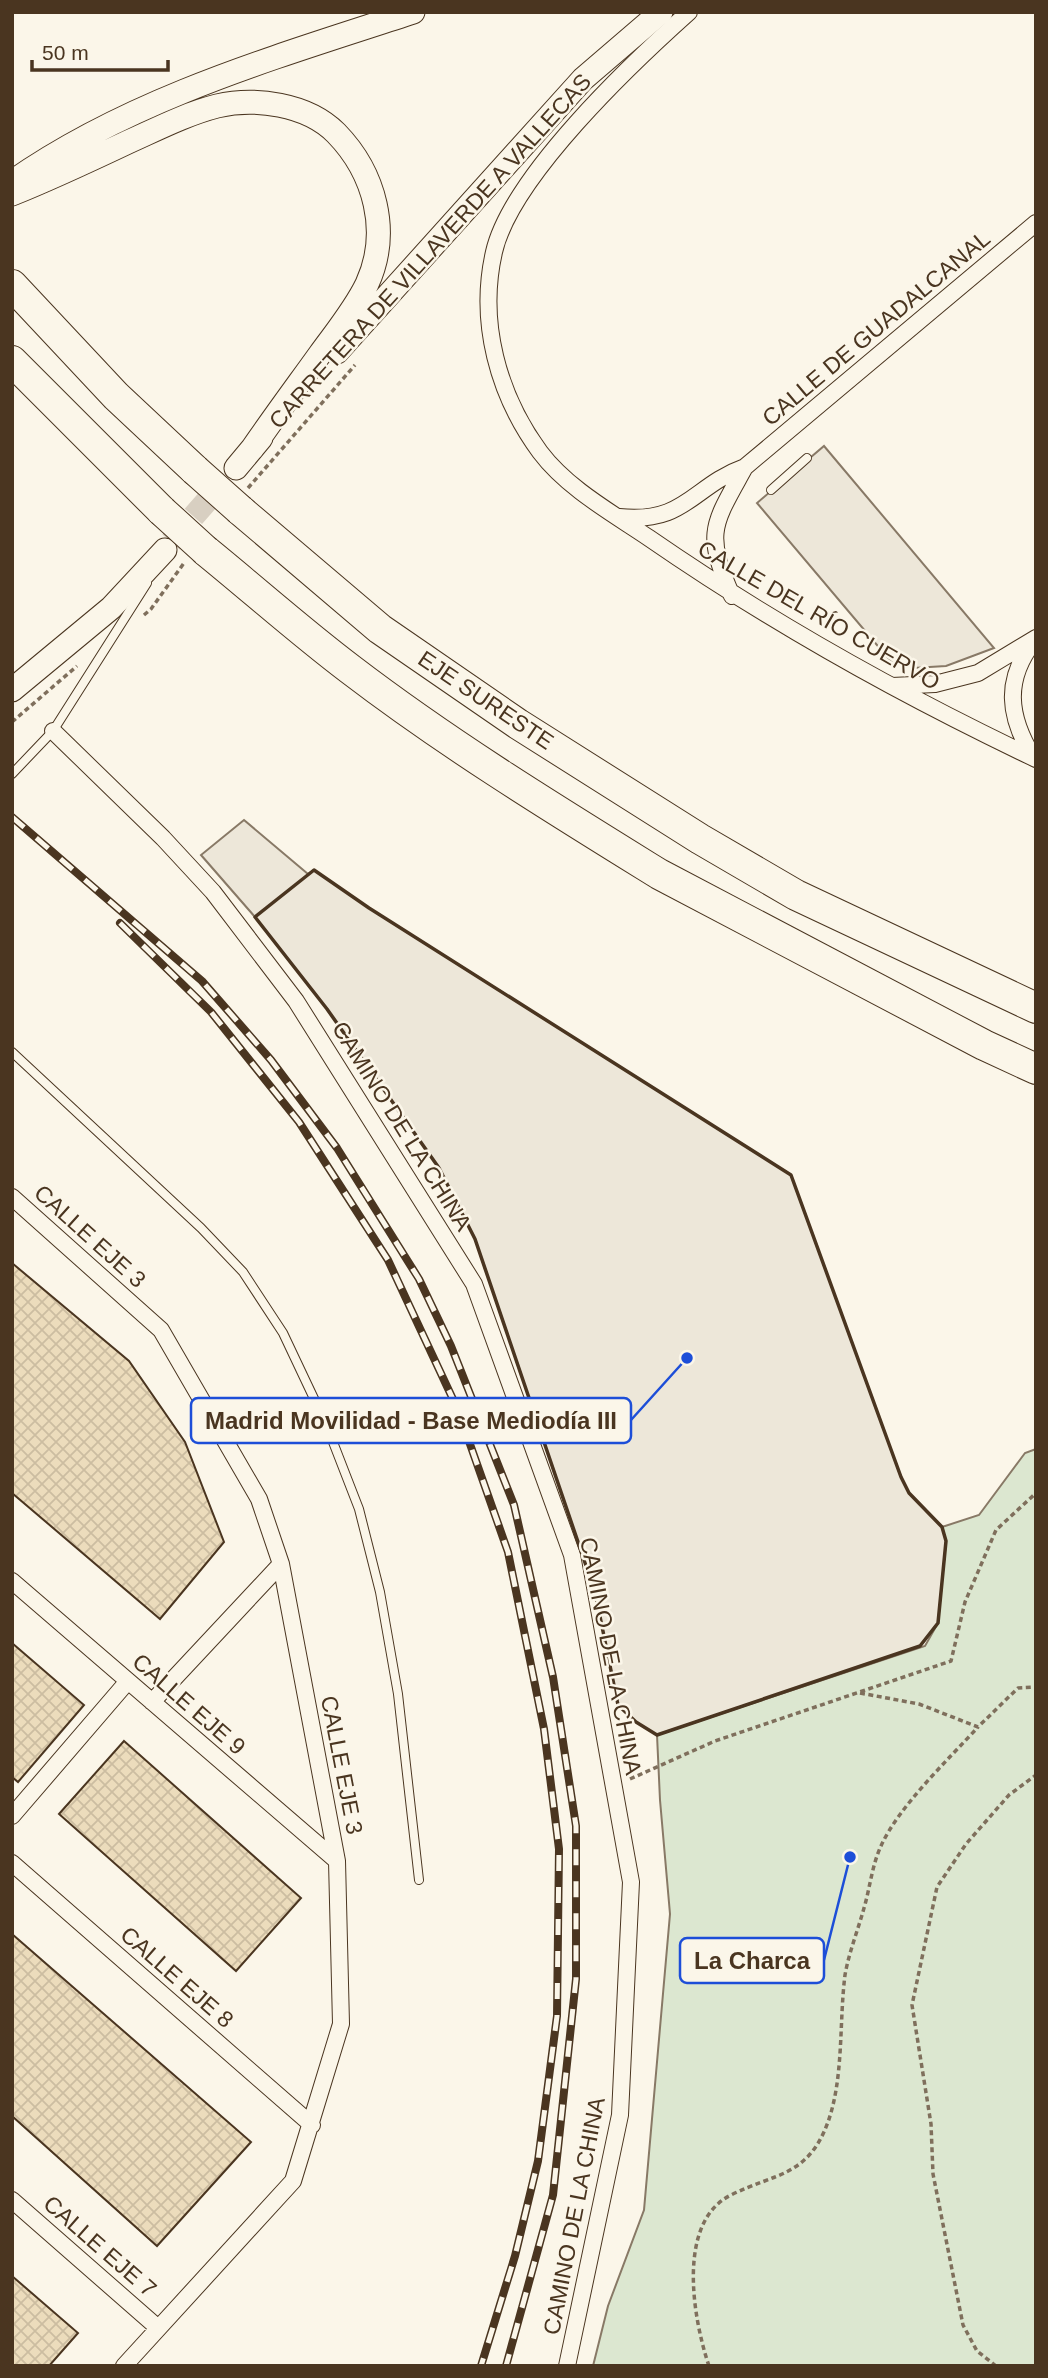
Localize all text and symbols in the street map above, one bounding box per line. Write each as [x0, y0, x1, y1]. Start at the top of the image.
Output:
scale bar [32, 28, 168, 72]
text: 50 m [42, 41, 89, 64]
street label: CARRETERA DE VILLAVERDE A VALLECAS [264, 68, 596, 434]
street label: CALLE DE GUADALCANAL [757, 225, 995, 431]
street label: CALLE DEL RÍO CUERVO [694, 535, 944, 695]
street label: EJE SURESTE [414, 645, 558, 755]
street label: CAMINO DE LA CHINA [327, 1017, 477, 1236]
street label: CALLE EJE 3 [29, 1179, 151, 1293]
callout: Madrid Movilidad - Base Mediodía III [191, 1398, 631, 1443]
text: Madrid Movilidad - Base Mediodía III [205, 1407, 617, 1434]
street label: CAMINO DE LA CHINA [575, 1535, 647, 1778]
street label: CALLE EJE 9 [127, 1648, 251, 1760]
street label: CALLE EJE 3 [316, 1693, 368, 1837]
street label: CALLE EJE 8 [115, 1921, 239, 2033]
callout: La Charca [680, 1938, 824, 1983]
text: La Charca [694, 1947, 811, 1974]
street label: CAMINO DE LA CHINA [538, 2094, 610, 2337]
street label: CALLE EJE 7 [38, 2190, 162, 2302]

